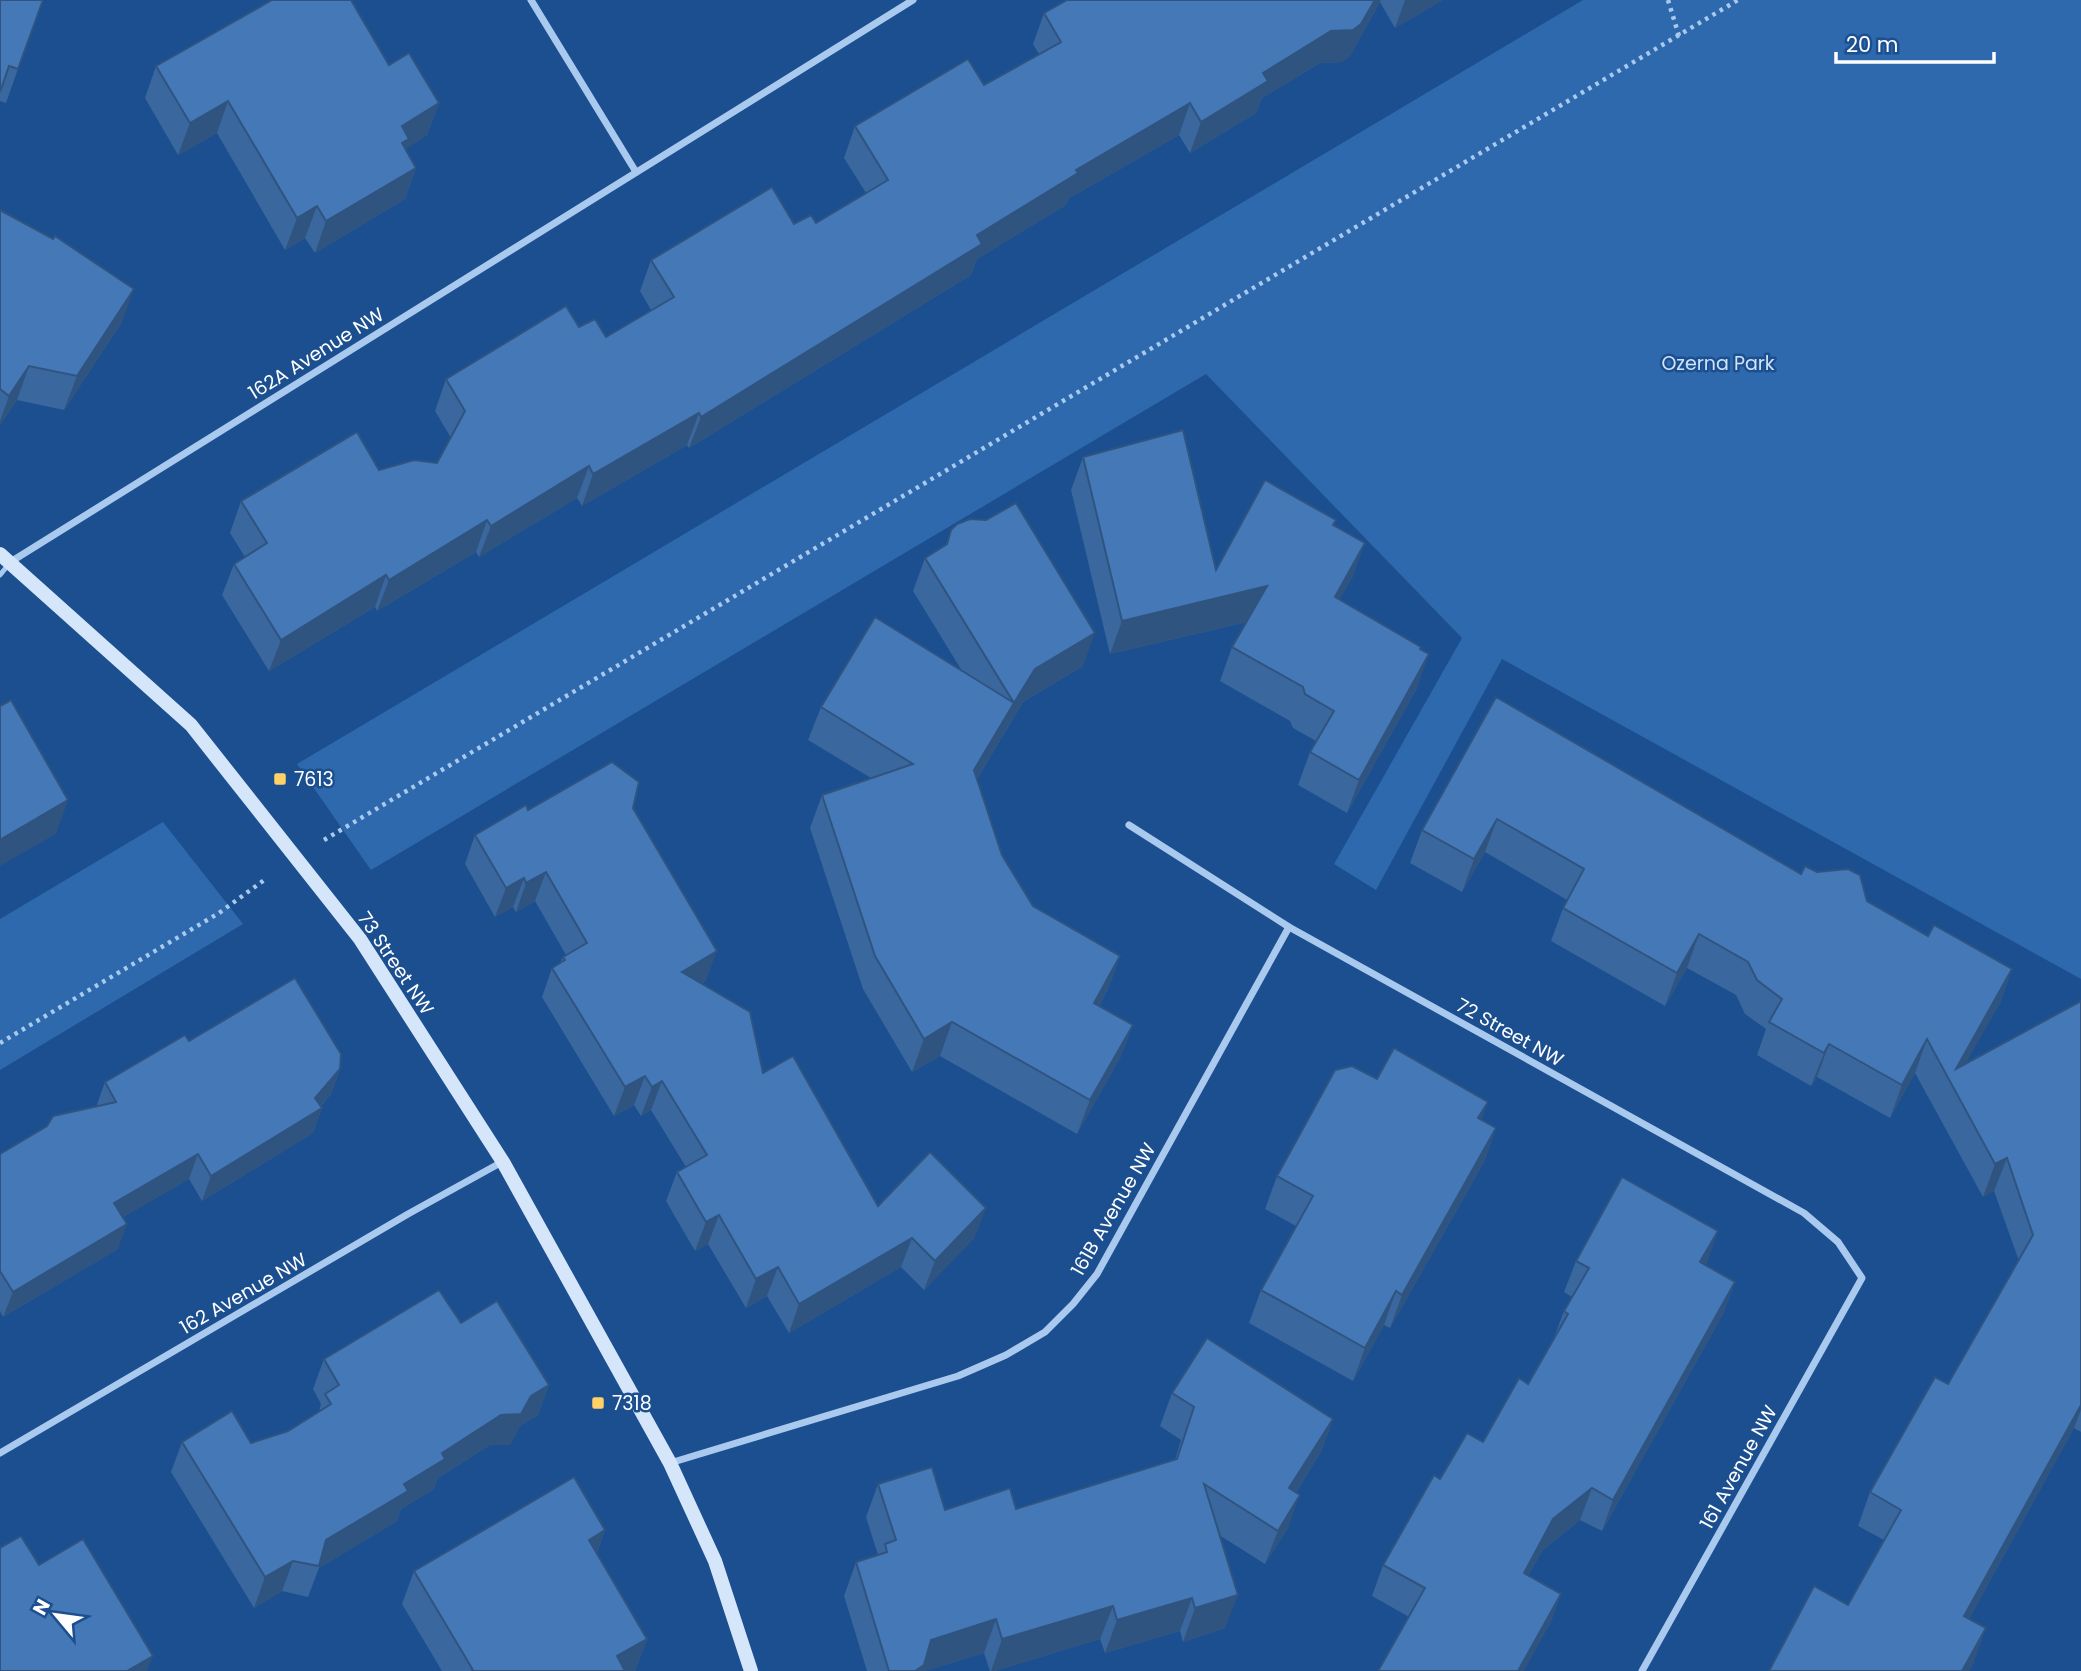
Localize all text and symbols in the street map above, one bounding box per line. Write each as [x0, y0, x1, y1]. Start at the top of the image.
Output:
scale bar [1836, 21, 1994, 65]
text: 20 m [1846, 30, 1899, 59]
street label: 162A Avenue NW [243, 301, 390, 406]
park label: Ozerna Park [1661, 350, 1775, 377]
place label: 7613 [294, 766, 334, 793]
marker: 7613 [272, 771, 288, 787]
street label: 73 Street NW [351, 906, 440, 1021]
street label: 72 Street NW [1451, 992, 1569, 1073]
street label: 161B Avenue NW [1064, 1137, 1163, 1281]
street label: 162 Avenue NW [175, 1246, 312, 1341]
place label: 7318 [612, 1390, 652, 1417]
marker: 7318 [590, 1395, 606, 1411]
street label: 161 Avenue NW [1693, 1400, 1784, 1534]
north arrow [21, 1580, 91, 1650]
text: N [26, 1594, 57, 1620]

